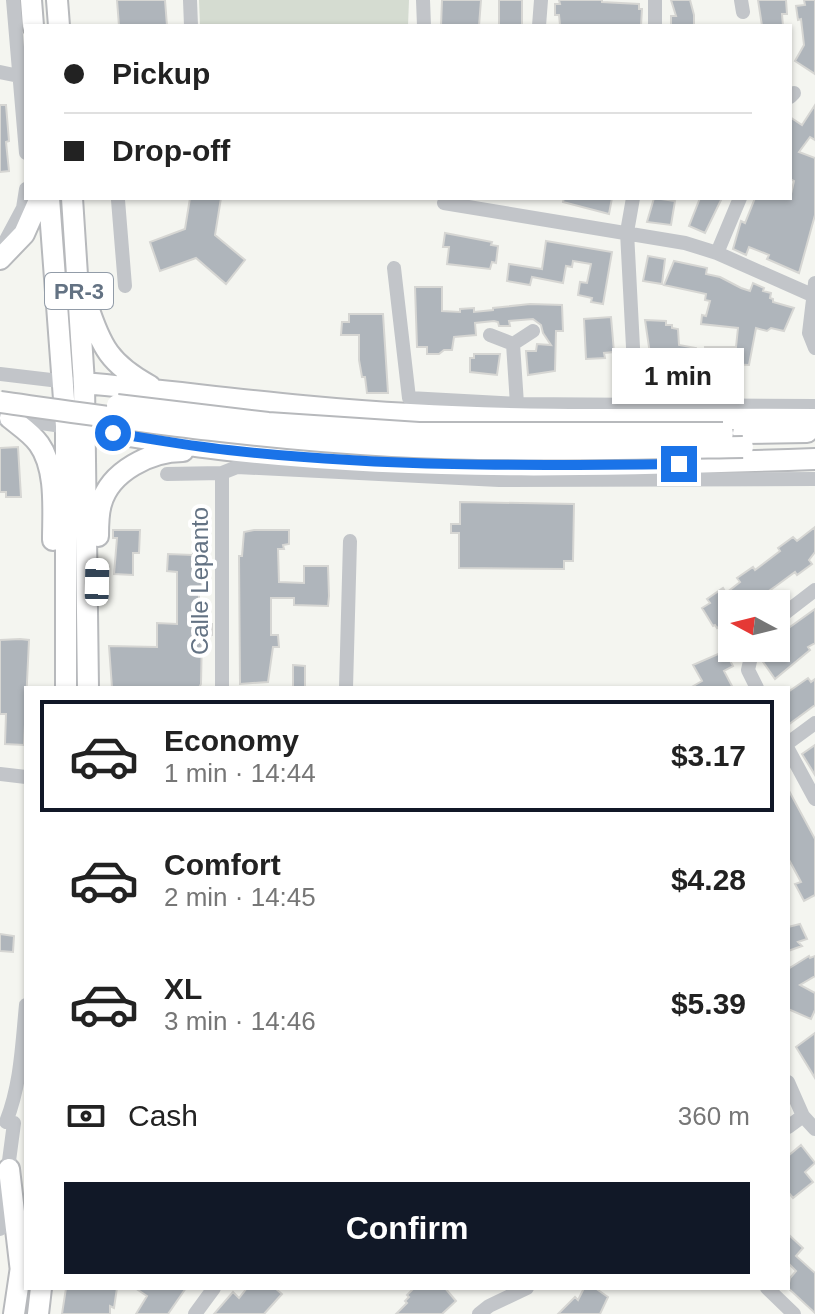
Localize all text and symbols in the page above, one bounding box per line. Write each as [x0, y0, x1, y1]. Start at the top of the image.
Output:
text: Pickup [112, 57, 210, 90]
text: Drop-off [112, 134, 230, 167]
road number: PR-3 [45, 273, 113, 309]
callout: 1 min [613, 348, 745, 404]
text: 1 min [644, 361, 712, 391]
route start [95, 415, 131, 451]
route end [661, 446, 697, 482]
street label: Calle Lepanto [186, 507, 213, 655]
car [85, 558, 109, 606]
north arrow [718, 590, 790, 662]
map controls [718, 590, 790, 662]
icon: car [68, 720, 140, 792]
text: Economy [164, 724, 299, 757]
text: $3.17 [671, 739, 746, 772]
text: 1 min · 14:44 [164, 758, 316, 788]
icon: car [68, 844, 140, 916]
text: Comfort [164, 848, 281, 881]
text: $4.28 [671, 863, 746, 896]
text: 2 min · 14:45 [164, 882, 316, 912]
icon: car [68, 968, 140, 1040]
text: XL [164, 972, 202, 1005]
text: $5.39 [671, 987, 746, 1020]
text: 3 min · 14:46 [164, 1006, 316, 1036]
icon: cash [64, 1094, 108, 1138]
text: Cash [128, 1099, 198, 1132]
text: 360 m [678, 1101, 750, 1131]
button: Confirm [64, 1182, 750, 1274]

